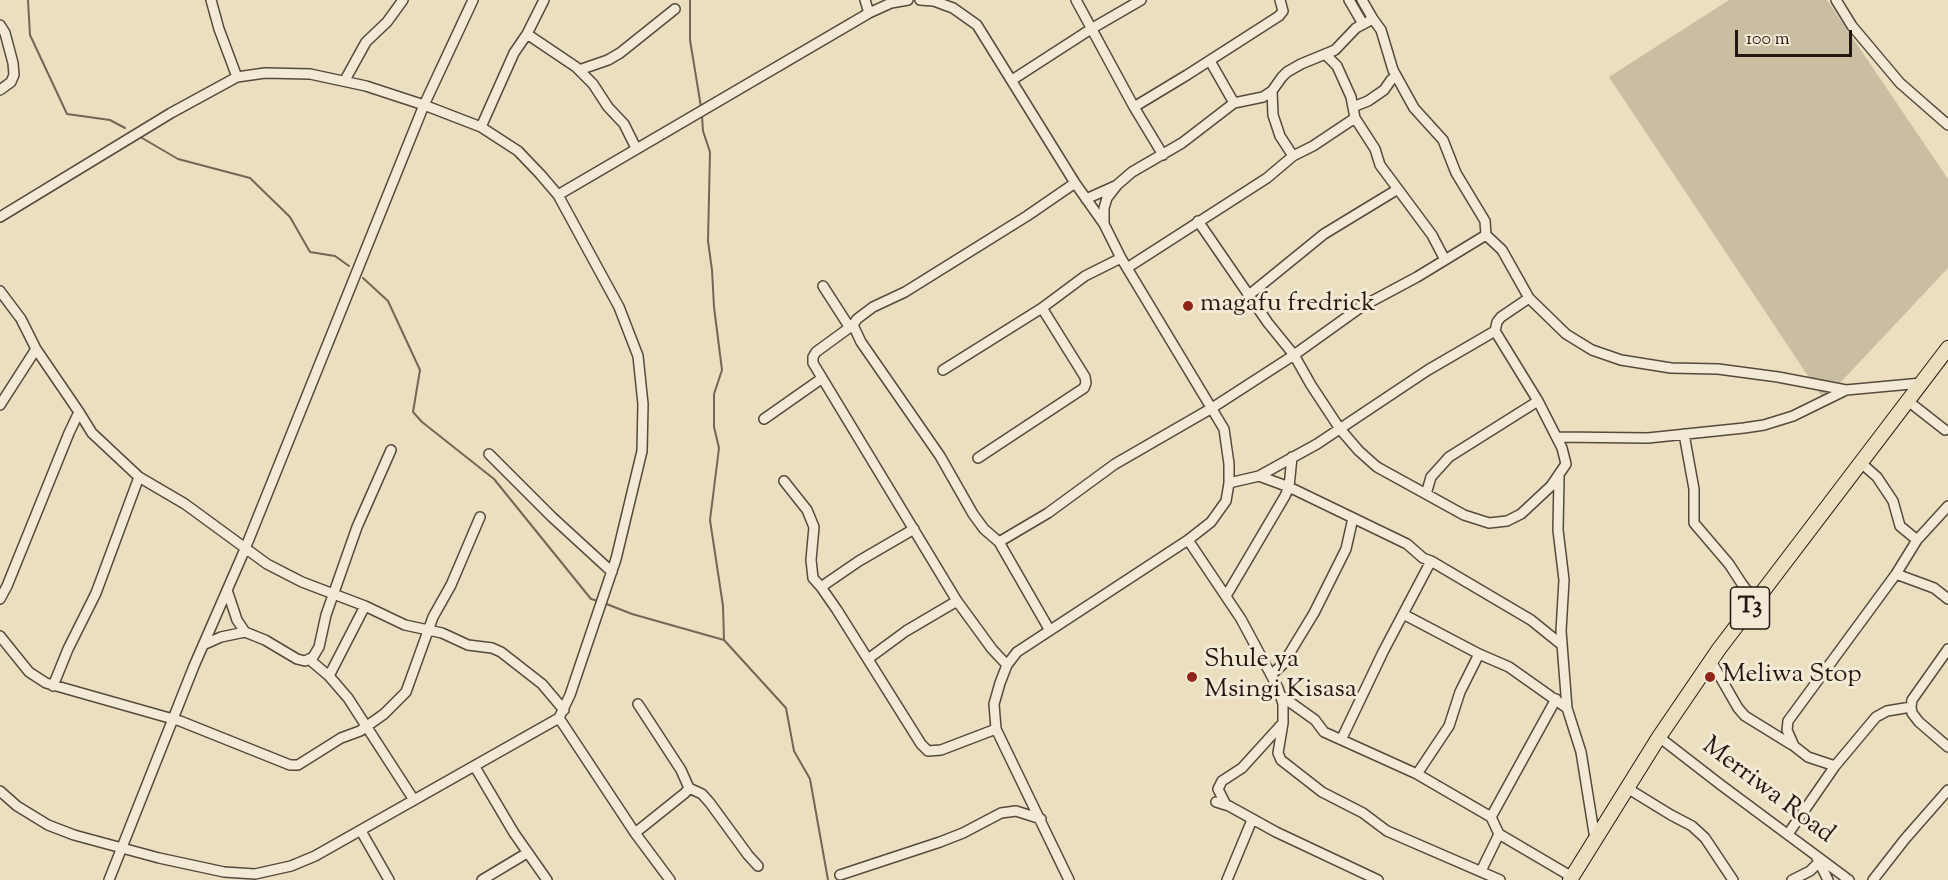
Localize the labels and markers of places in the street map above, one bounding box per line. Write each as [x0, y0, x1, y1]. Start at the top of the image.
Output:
place label: magafu fredrick [1200, 290, 1375, 322]
marker: magafu fredrick [1181, 299, 1195, 313]
place label: Shule ya Msingi Kisasa [1204, 646, 1357, 708]
place label: Meliwa Stop [1722, 661, 1862, 693]
marker: Shule ya Msingi Kisasa [1185, 670, 1199, 684]
marker: Meliwa Stop [1703, 670, 1717, 684]

